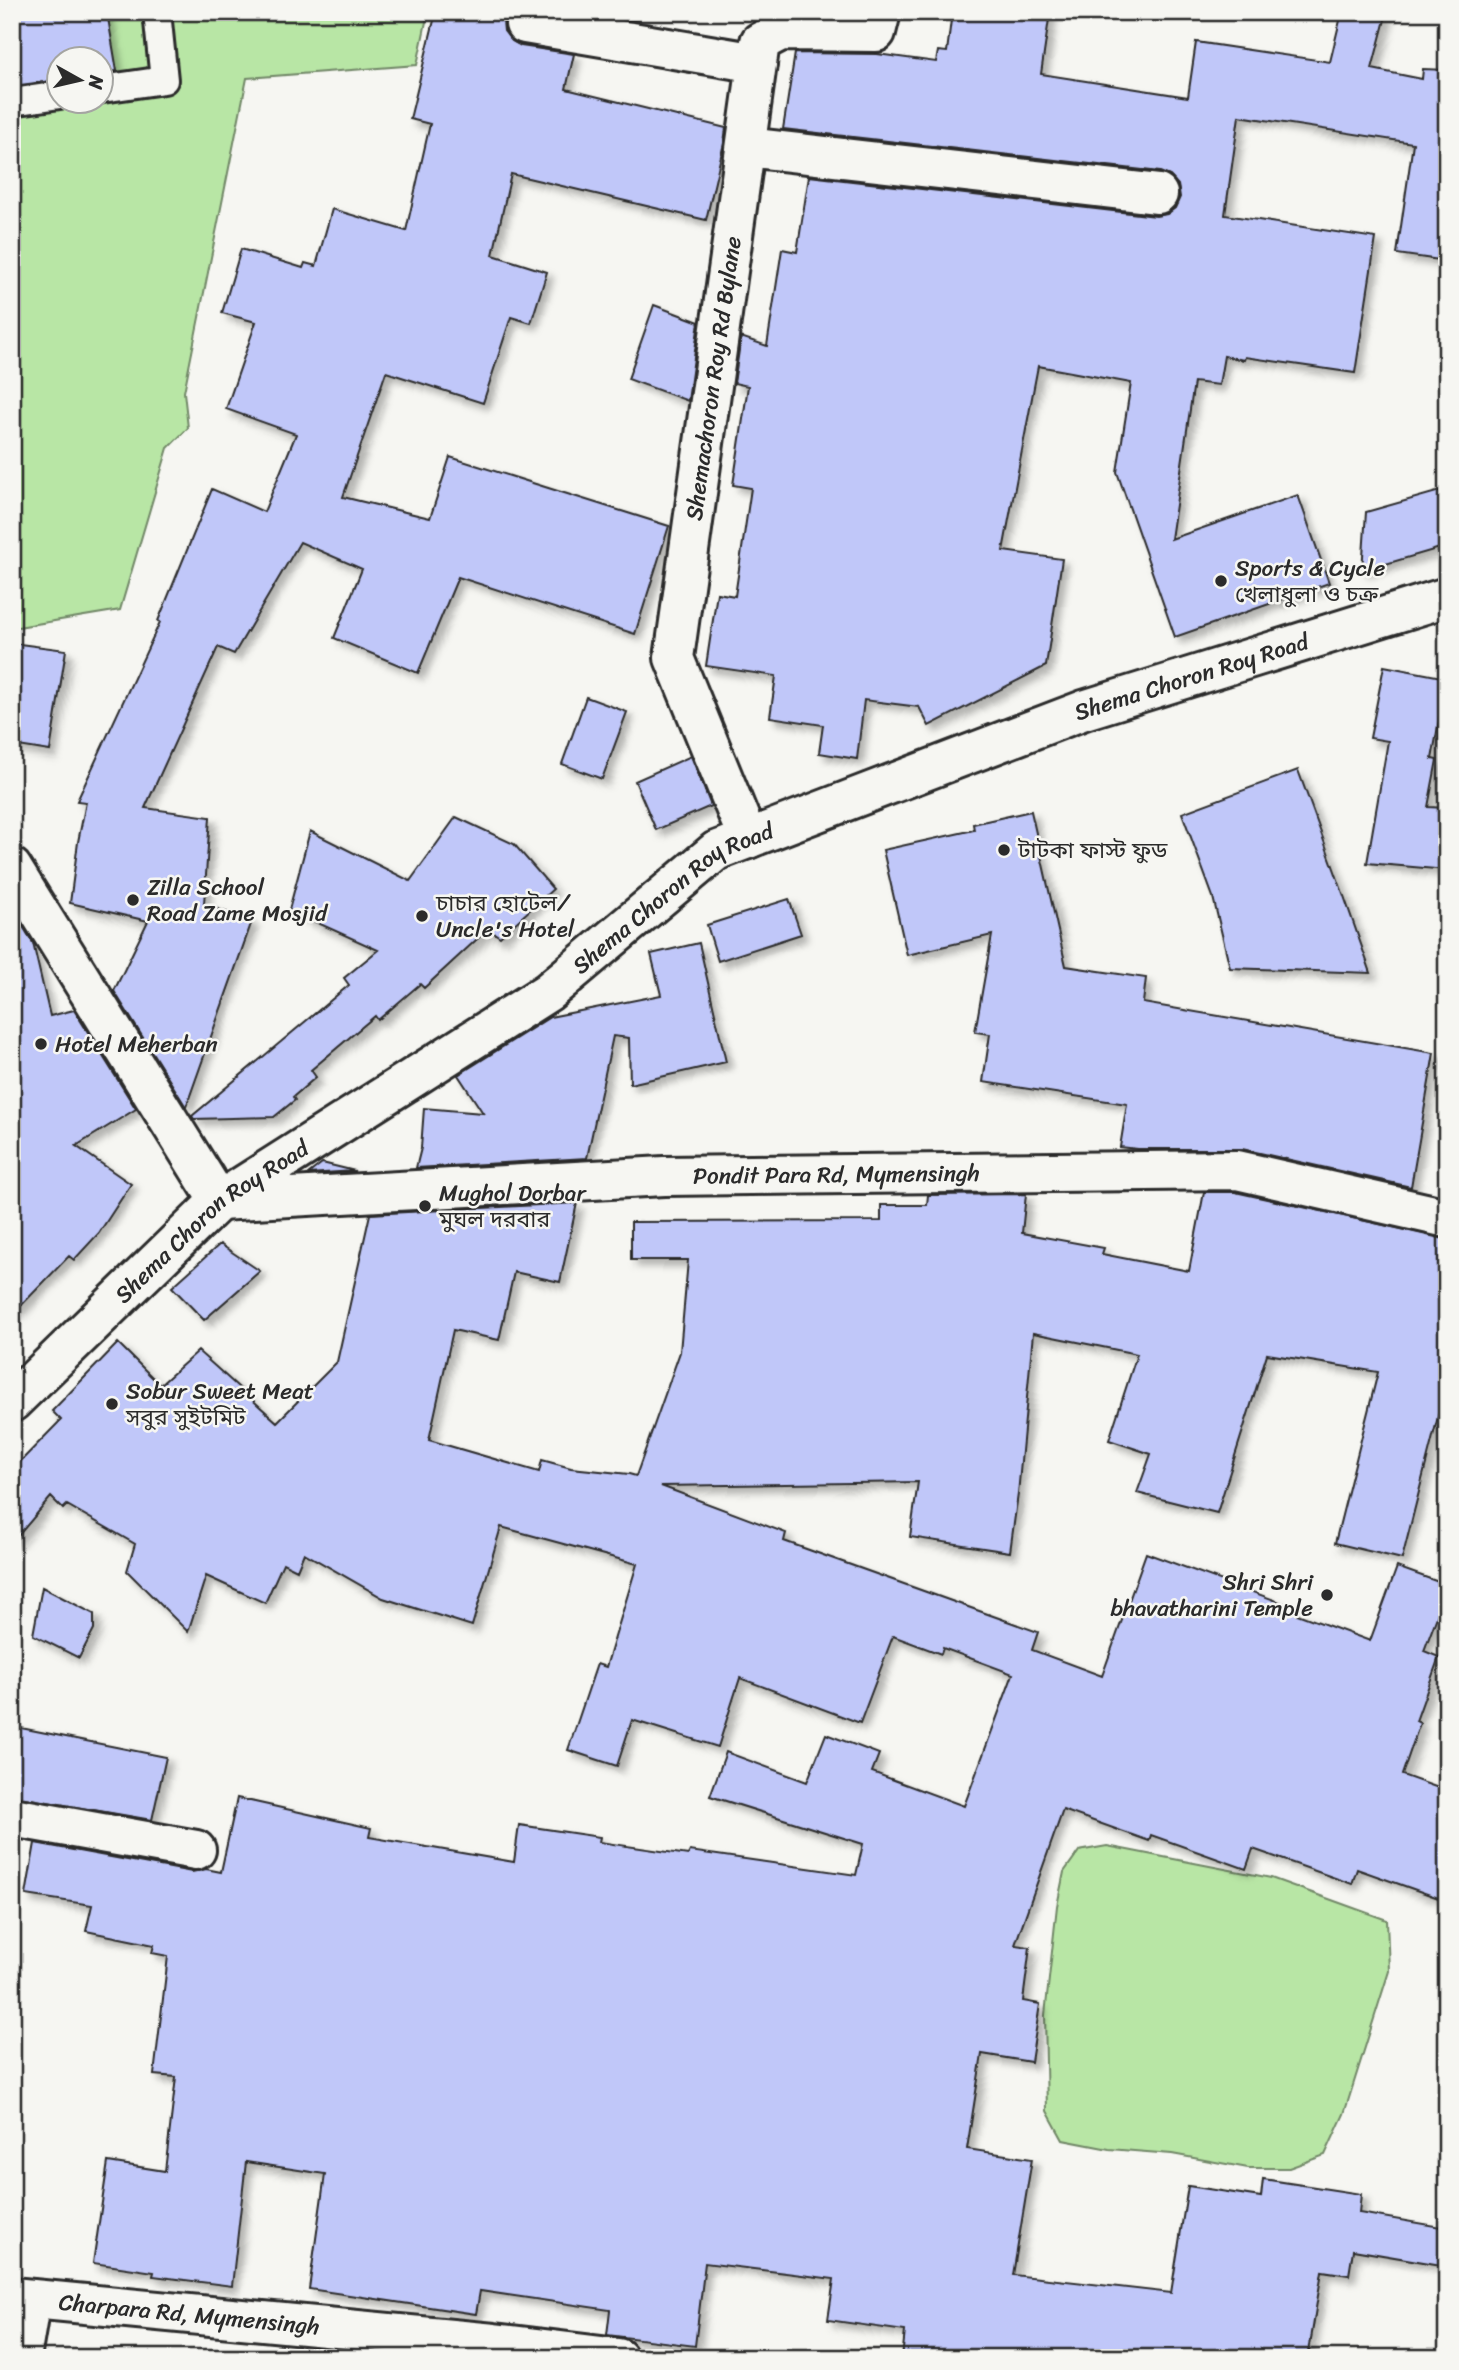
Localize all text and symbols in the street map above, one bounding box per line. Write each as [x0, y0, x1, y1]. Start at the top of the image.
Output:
north arrow [46, 46, 116, 116]
text: N [79, 72, 114, 92]
street label: Shemachoron Roy Rd Bylane [673, 233, 754, 523]
place label: Sports & Cycle খেলাধুলা ও চক্র [1235, 548, 1385, 615]
marker: Sports & Cycle খেলাধুলা ও চক্র [1213, 573, 1229, 589]
street label: Shema Choron Roy Road [1068, 621, 1315, 733]
street label: Shema Choron Roy Road [563, 810, 781, 985]
place label: টাটকা ফাস্ট ফুড [1017, 830, 1168, 871]
marker: টাটকা ফাস্ট ফুড [996, 842, 1012, 858]
place label: Zilla School Road Zame Mosjid [147, 867, 329, 934]
place label: চাচার হোটেল/ Uncle's Hotel [435, 883, 575, 950]
marker: Zilla School Road Zame Mosjid [125, 892, 141, 908]
marker: চাচার হোটেল/ Uncle's Hotel [414, 908, 430, 924]
place label: Hotel Meherban [55, 1024, 218, 1065]
marker: Hotel Meherban [33, 1036, 49, 1052]
street label: Shema Choron Roy Road [104, 1128, 319, 1314]
street label: Pondit Para Rd, Mymensingh [693, 1153, 980, 1197]
place label: Mughol Dorbar মুঘল দরবার [438, 1173, 587, 1240]
marker: Mughol Dorbar মুঘল দরবার [417, 1198, 433, 1214]
place label: Sobur Sweet Meat সবুর সুইটমিট [125, 1371, 314, 1438]
marker: Sobur Sweet Meat সবুর সুইটমিট [104, 1396, 120, 1412]
place label: Shri Shri bhavatharini Temple [1110, 1562, 1314, 1629]
marker: Shri Shri bhavatharini Temple [1319, 1587, 1335, 1603]
street label: Charpara Rd, Mymensingh [57, 2282, 321, 2347]

